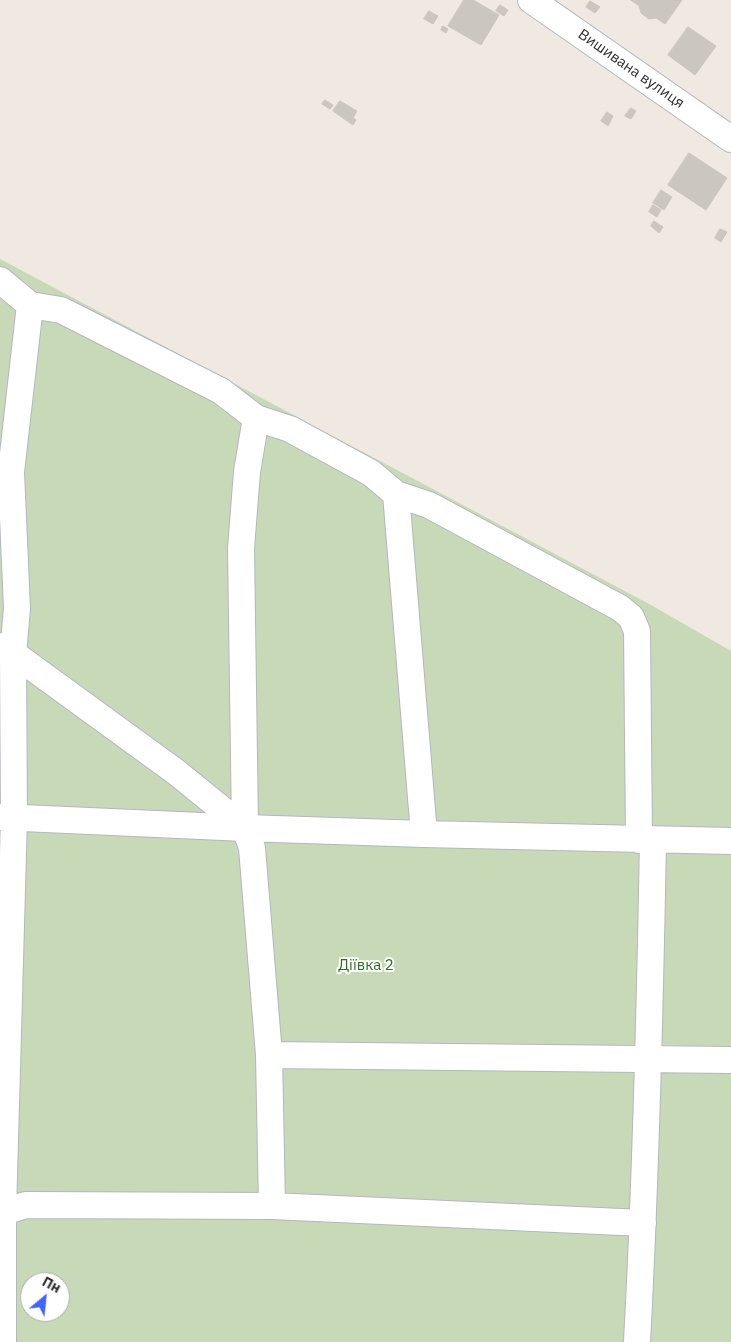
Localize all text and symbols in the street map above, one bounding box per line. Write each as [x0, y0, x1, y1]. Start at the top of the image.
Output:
street label: Вишивана вулиця [574, 26, 688, 112]
park label: Діївка 2 [338, 957, 394, 975]
north arrow [20, 1272, 70, 1322]
text: Пн [39, 1272, 64, 1297]

